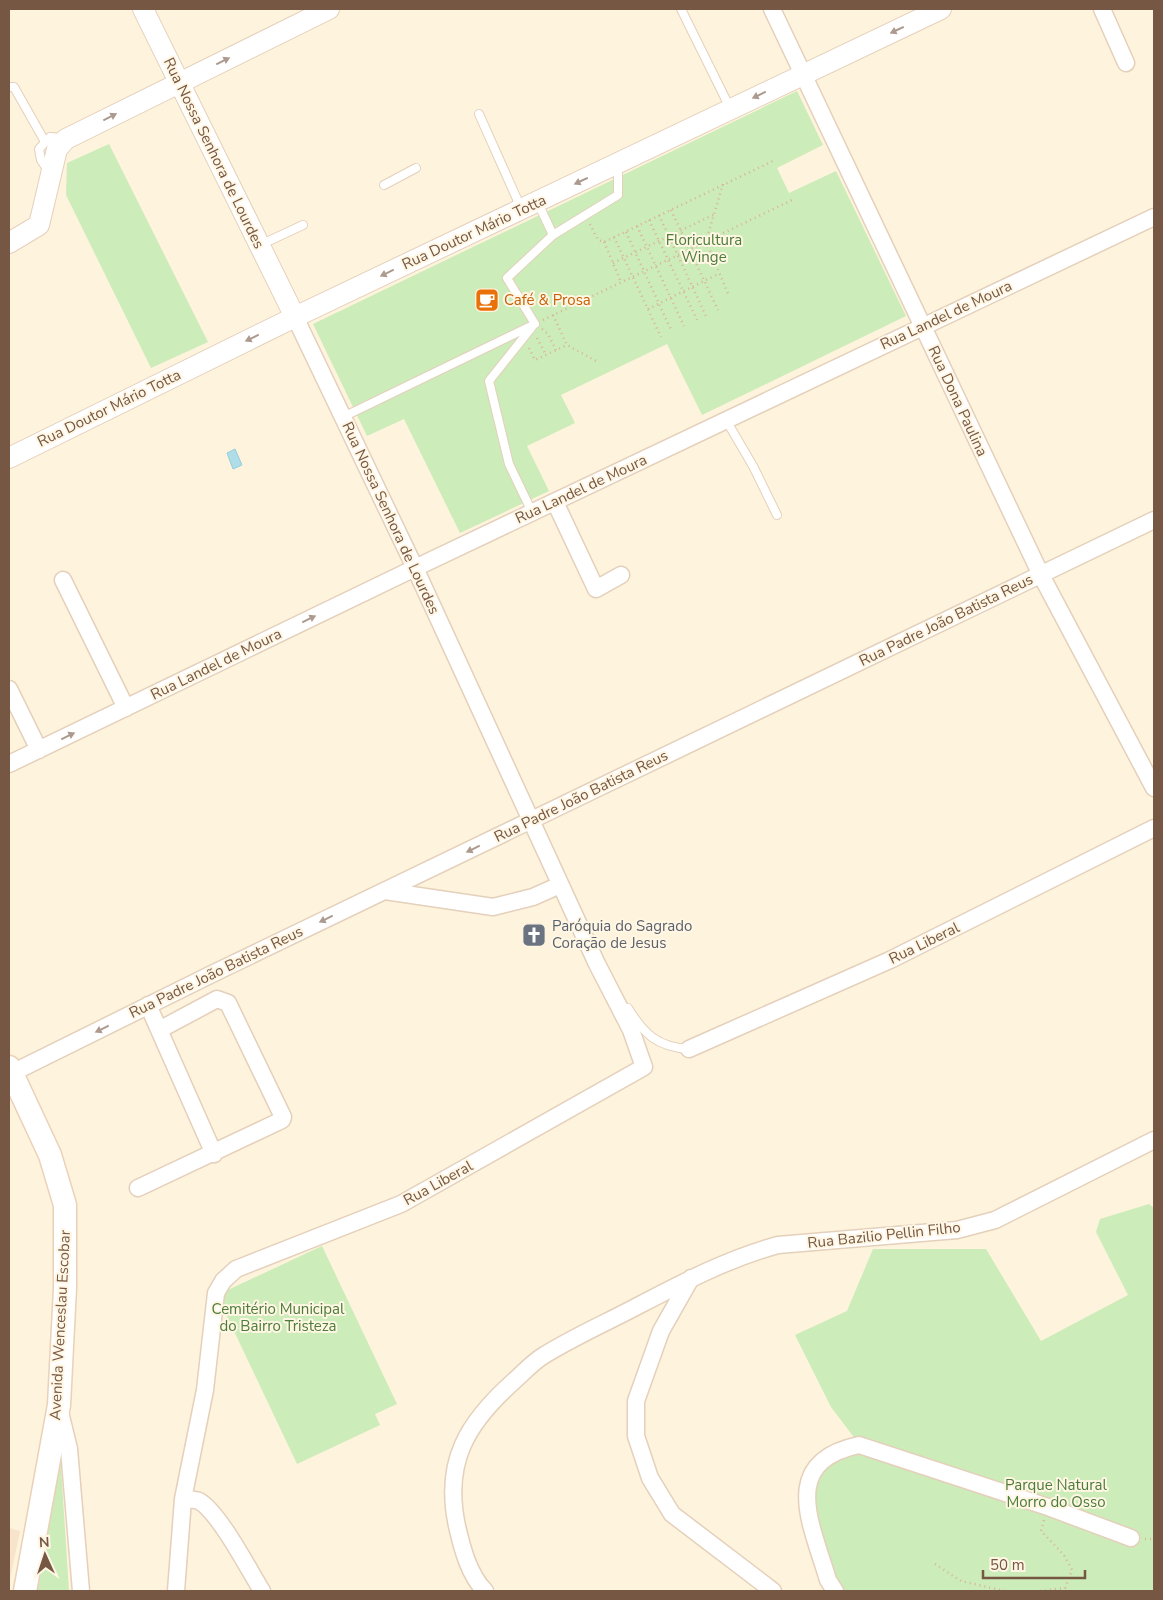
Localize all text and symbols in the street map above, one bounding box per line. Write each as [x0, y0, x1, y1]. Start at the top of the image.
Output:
one-way arrow [890, 26, 904, 34]
street label: Rua Nossa Senhora de Lourdes [159, 54, 269, 252]
one-way arrow [216, 57, 230, 65]
one-way arrow [752, 91, 766, 99]
one-way arrow [103, 113, 117, 121]
one-way arrow [574, 177, 588, 185]
street label: Rua Doutor Mário Totta [399, 190, 549, 274]
park label: Floricultura Winge [666, 230, 742, 267]
one-way arrow [380, 269, 394, 277]
street label: Rua Landel de Moura [877, 276, 1015, 354]
cafe icon: Café & Prosa [474, 287, 500, 313]
place label: Café & Prosa [504, 290, 591, 310]
one-way arrow [244, 334, 259, 342]
street label: Rua Dona Paulina [924, 342, 992, 460]
street label: Rua Doutor Mário Totta [34, 365, 184, 451]
street label: Rua Nossa Senhora de Lourdes [338, 418, 444, 618]
street label: Rua Landel de Moura [512, 450, 650, 528]
street label: Rua Padre João Batista Reus [856, 569, 1036, 671]
one-way arrow [302, 615, 316, 623]
street label: Rua Landel de Moura [147, 624, 285, 704]
one-way arrow [61, 731, 76, 740]
street label: Rua Padre João Batista Reus [491, 745, 671, 847]
one-way arrow [466, 845, 480, 853]
one-way arrow [319, 915, 333, 923]
place label: Paróquia do Sagrado Coração de Jesus [552, 916, 692, 953]
street label: Rua Liberal [885, 917, 963, 969]
street label: Rua Padre João Batista Reus [126, 921, 306, 1023]
church icon: Paróquia do Sagrado Coração de Jesus [521, 922, 547, 948]
one-way arrow [94, 1024, 109, 1033]
street label: Rua Liberal [400, 1155, 477, 1210]
street label: Rua Bazilio Pellin Filho [806, 1217, 962, 1253]
street label: Avenida Wenceslau Escobar [45, 1229, 75, 1421]
park label: Cemitério Municipal do Bairro Tristeza [212, 1299, 345, 1336]
park label: Parque Natural Morro do Osso [1005, 1475, 1107, 1512]
north arrow [20, 1530, 70, 1580]
text: N [39, 1533, 50, 1552]
scale bar [983, 1548, 1086, 1580]
text: 50 m [990, 1555, 1025, 1575]

